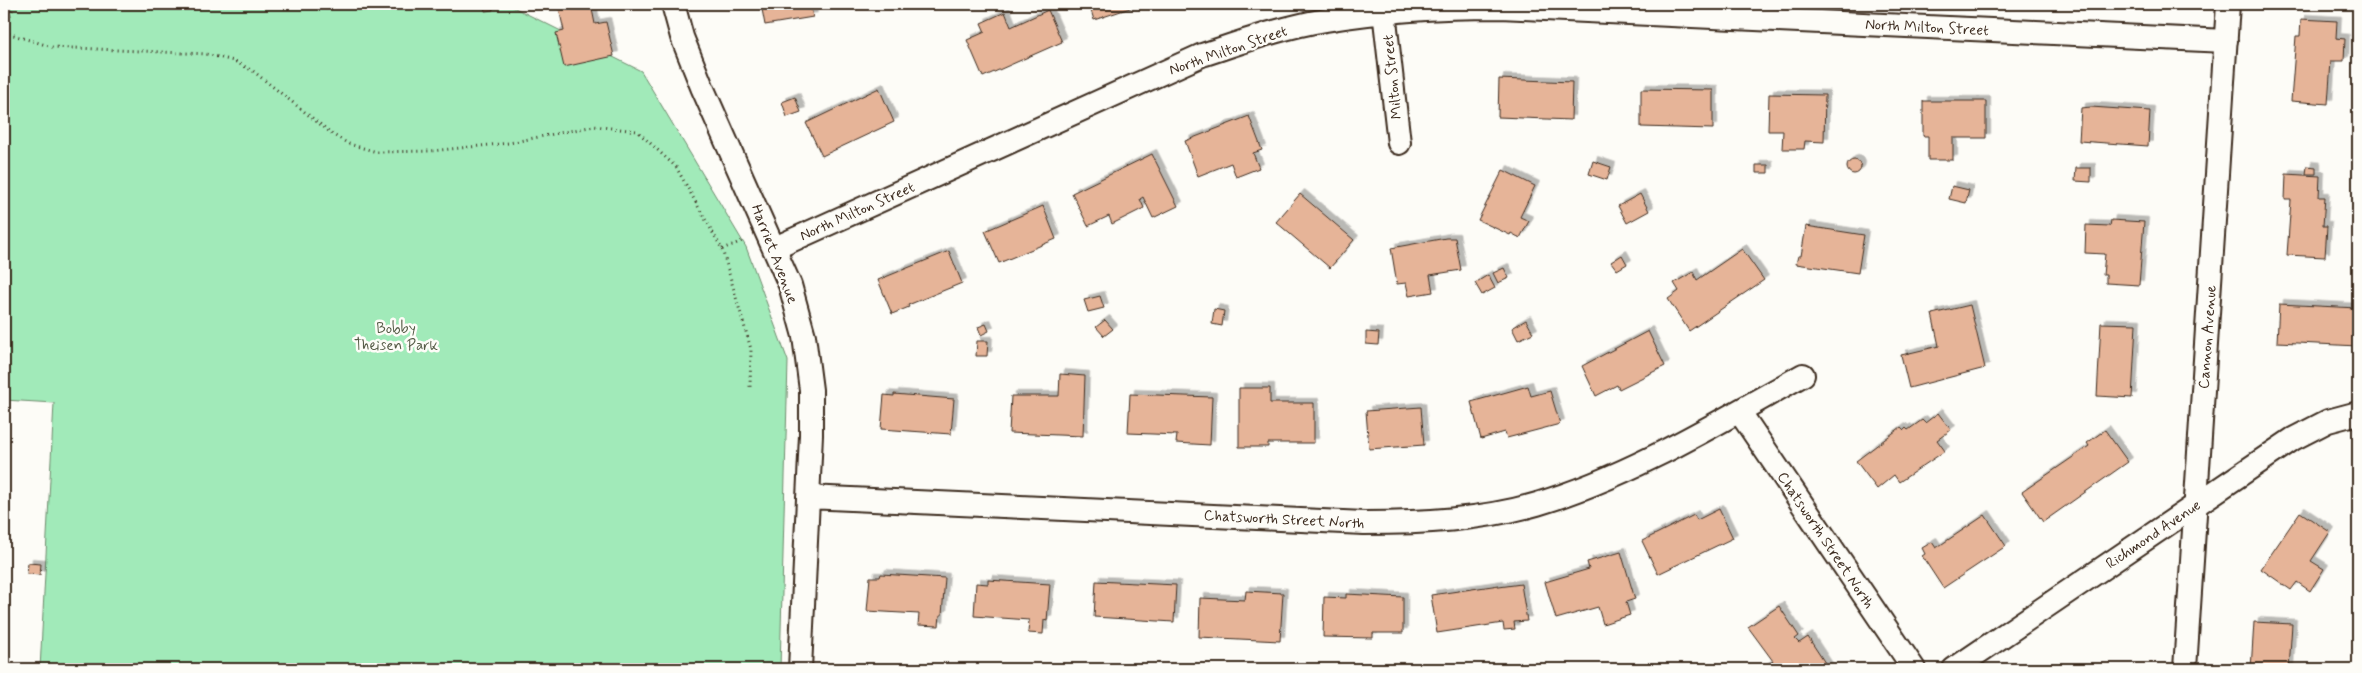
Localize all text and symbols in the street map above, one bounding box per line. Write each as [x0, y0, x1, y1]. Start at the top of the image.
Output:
street label: North Milton Street [1865, 15, 1990, 41]
street label: North Milton Street [1167, 21, 1290, 81]
street label: Milton Street [1379, 33, 1407, 120]
street label: North Milton Street [797, 177, 918, 246]
street label: Harriet Avenue [746, 202, 802, 307]
street label: Cannon Avenue [2194, 284, 2222, 390]
park label: Bobby Theisen Park [354, 319, 439, 356]
street label: Chatsworth Street North [1772, 468, 1878, 613]
street label: Richmond Avenue [2102, 495, 2205, 574]
street label: Chatsworth Street North [1203, 506, 1365, 534]

